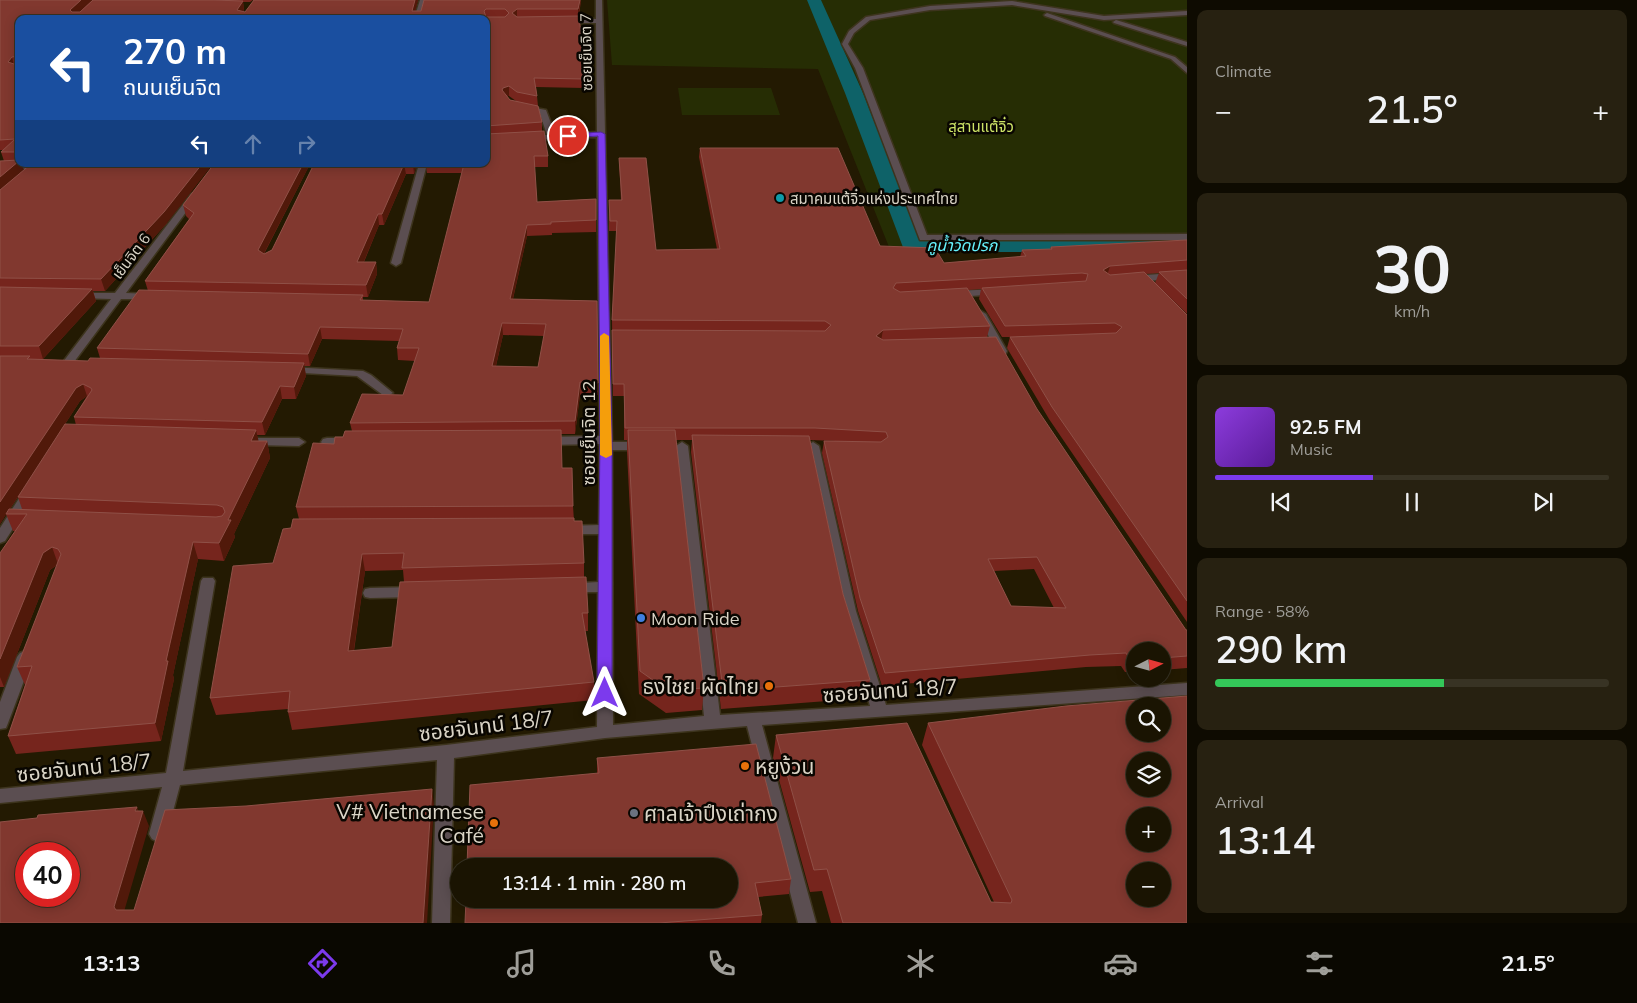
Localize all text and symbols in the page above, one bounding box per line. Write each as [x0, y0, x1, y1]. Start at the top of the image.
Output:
street label: ซอยเย็นจิต 7 [576, 13, 596, 91]
text: 270 m [123, 29, 227, 73]
icon: left [40, 35, 105, 100]
text: Climate [1215, 61, 1271, 81]
text: ถนนเย็นจิต [123, 73, 221, 101]
text: 21.5° [1366, 85, 1458, 133]
text: − [1215, 93, 1232, 128]
text: + [1592, 93, 1609, 128]
pin [547, 115, 589, 157]
park label: สุสานแต้จิ๋ว [948, 116, 1014, 136]
icon: arrive [554, 122, 582, 150]
icon: left [186, 130, 214, 158]
icon: ahead [239, 130, 267, 158]
icon: right [292, 130, 320, 158]
place label: สมาคมแต้จิ๋วแห่งประเทศไทย [790, 188, 958, 208]
marker: สมาคมแต้จิ๋วแห่งประเทศไทย [774, 192, 786, 204]
text: 30 [1373, 228, 1451, 309]
street label: เย็นจิต 6 [108, 229, 154, 283]
water label: คูน้ำวัดปรก [927, 234, 999, 256]
text: km/h [1394, 301, 1430, 321]
street label: ซอยเย็นจิต 12 [577, 381, 600, 485]
text: 92.5 FM [1290, 415, 1362, 439]
text: Music [1290, 439, 1333, 459]
icon: previous [1267, 488, 1295, 516]
icon: pause [1398, 488, 1426, 516]
icon: next [1529, 488, 1557, 516]
text: Range · 58% [1215, 601, 1310, 621]
place label: Moon Ride [651, 607, 740, 630]
marker: Moon Ride [635, 612, 647, 624]
text: 290 km [1215, 625, 1348, 673]
north arrow [1126, 642, 1171, 688]
map controls [1126, 642, 1171, 907]
position arrow [578, 666, 630, 718]
street label: ซอยจันทน์ 18/7 [822, 672, 958, 708]
place label: ธงไชย ผัดไทย [642, 673, 759, 699]
marker: ธงไชย ผัดไทย [763, 680, 775, 692]
button: search [1126, 697, 1171, 742]
street label: ซอยจันทน์ 18/7 [417, 704, 555, 746]
street label: ซอยจันทน์ 18/7 [15, 747, 153, 787]
button: layers [1126, 752, 1171, 797]
place label: หยูง้วน [755, 753, 814, 780]
marker: หยูง้วน [739, 760, 751, 772]
text: Arrival [1215, 792, 1264, 812]
place label: V# Vietnamese Café [336, 798, 484, 848]
place label: ศาลเจ้าปึงเถ่ากง [644, 800, 778, 826]
marker: ศาลเจ้าปึงเถ่ากง [628, 807, 640, 819]
button: + [1126, 807, 1171, 852]
text: 13:14 [1215, 816, 1315, 864]
marker: V# Vietnamese Café [488, 817, 500, 829]
speed limit sign: 40 [15, 842, 80, 907]
button: − [1126, 862, 1171, 907]
text: 13:14 · 1 min · 280 m [501, 871, 687, 895]
icon: directions [305, 946, 340, 981]
icon: music [504, 946, 539, 981]
icon: phone [704, 946, 739, 981]
icon: climate [903, 946, 938, 981]
icon: car [1103, 946, 1138, 981]
icon: filters [1302, 946, 1337, 981]
text: 13:13 [82, 949, 140, 977]
text: 21.5° [1501, 949, 1555, 977]

